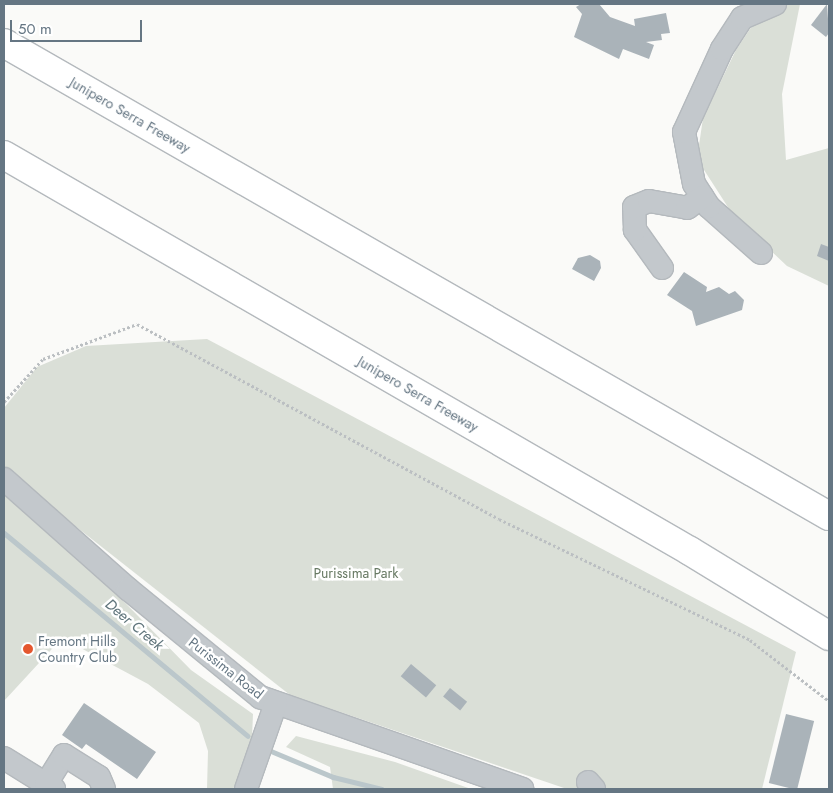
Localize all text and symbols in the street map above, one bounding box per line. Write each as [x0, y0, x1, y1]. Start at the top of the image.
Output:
scale bar [12, 10, 145, 42]
text: 50 m [18, 18, 52, 40]
street label: Junipero Serra Freeway [67, 74, 193, 156]
street label: Junipero Serra Freeway [355, 353, 481, 435]
park label: Purissima Park [314, 565, 398, 581]
water label: Deer Creek [101, 595, 167, 655]
place label: Fremont Hills Country Club [38, 633, 117, 666]
street label: Purissima Road [185, 634, 267, 702]
marker: Fremont Hills Country Club [22, 643, 34, 655]

